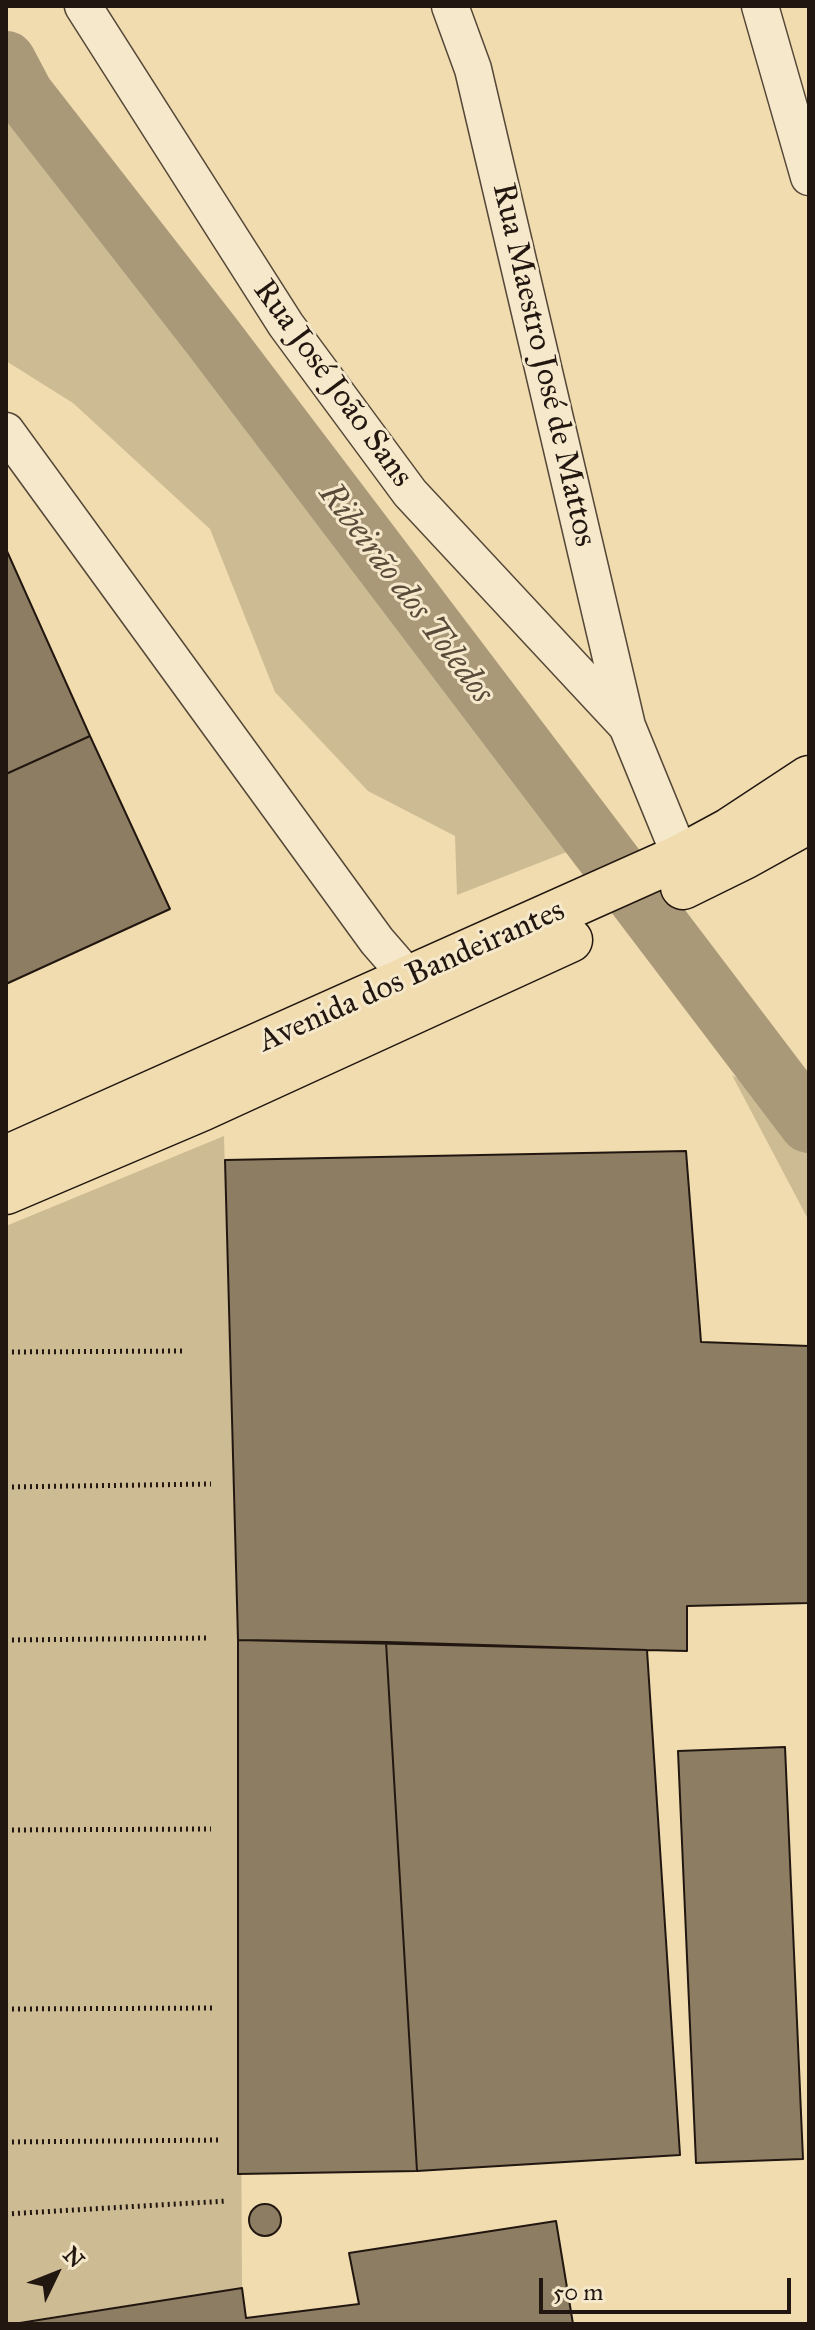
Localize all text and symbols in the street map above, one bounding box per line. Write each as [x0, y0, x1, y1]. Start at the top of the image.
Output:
street label: Rua Maestro José de Mattos [482, 180, 604, 550]
street label: Rua José João Sans [244, 273, 420, 495]
water label: Ribeirão dos Toledos [309, 476, 501, 712]
street label: Avenida dos Bandeirantes [253, 892, 571, 1062]
north arrow [16, 2234, 96, 2314]
text: N [58, 2241, 90, 2273]
scale bar [543, 2262, 795, 2312]
text: 50 m [553, 2277, 603, 2307]

